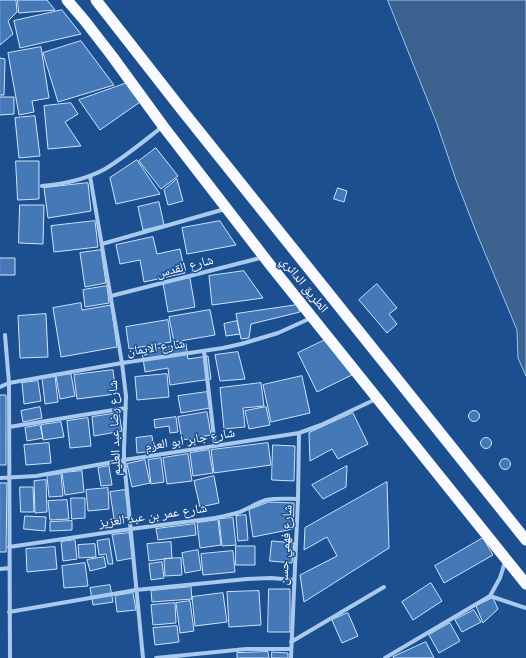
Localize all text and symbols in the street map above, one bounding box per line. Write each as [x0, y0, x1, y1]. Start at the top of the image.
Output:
street label: شارع القدس [155, 252, 215, 282]
street label: الطريق الدائري [277, 254, 331, 316]
street label: شارع الايمان [126, 336, 186, 360]
street label: شارع رضا عبد العليم [106, 380, 124, 476]
street label: شارع جابر ابو العزم [144, 425, 236, 455]
street label: شارع عمر بن عبد العزيز [98, 501, 208, 531]
street label: شارع فهمي حسن [276, 504, 296, 586]

